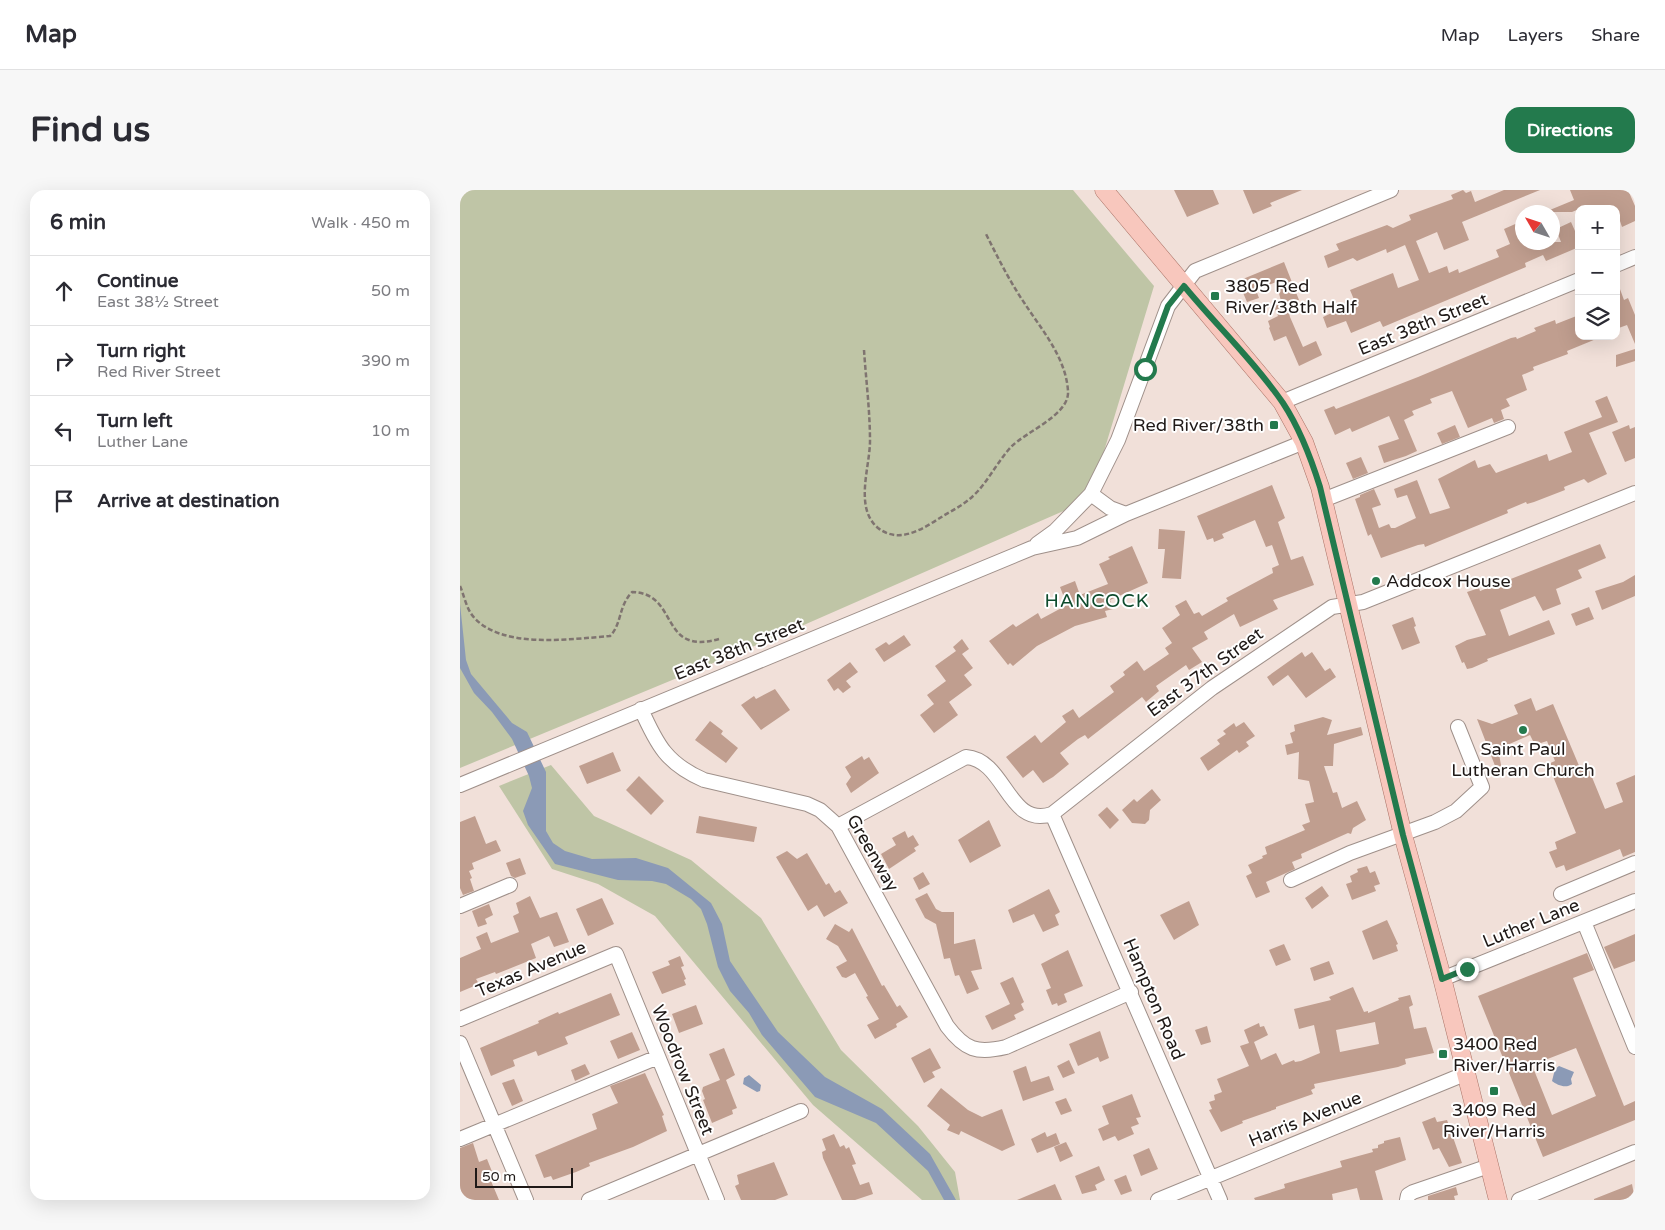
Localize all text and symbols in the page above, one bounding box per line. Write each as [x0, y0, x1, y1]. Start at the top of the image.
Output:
text: Map [25, 20, 77, 49]
text: Map [1441, 24, 1480, 46]
text: Layers [1508, 24, 1563, 46]
text: Share [1591, 24, 1640, 46]
button: Directions [1505, 107, 1635, 153]
text: Find us [30, 109, 150, 151]
north arrow [1515, 205, 1560, 250]
map controls [1575, 205, 1620, 340]
button: + [1575, 205, 1620, 250]
text: 6 min [50, 210, 106, 235]
text: Walk · 450 m [311, 213, 410, 233]
button: − [1575, 250, 1620, 295]
text: Continue [97, 270, 179, 292]
place label: 3805 Red River/38th Half [1225, 275, 1357, 318]
icon: ahead [50, 277, 78, 305]
text: 50 m [371, 281, 410, 301]
street label: East 38th Street [1355, 288, 1491, 360]
marker: 3805 Red River/38th Half [1209, 290, 1221, 302]
text: East 38½ Street [97, 292, 219, 312]
button: layers [1575, 295, 1620, 340]
text: Turn right [97, 340, 185, 362]
icon: right [50, 347, 78, 375]
text: 390 m [361, 351, 410, 371]
route start [1134, 358, 1157, 381]
text: Red River Street [97, 362, 221, 382]
text: Turn left [97, 410, 173, 432]
place label: Red River/38th [1133, 414, 1264, 436]
icon: left [50, 417, 78, 445]
marker: Red River/38th [1268, 419, 1280, 431]
text: 10 m [371, 421, 410, 441]
text: Luther Lane [97, 432, 188, 452]
icon: arrive [50, 487, 78, 515]
text: Arrive at destination [97, 490, 280, 512]
place label: Addcox House [1386, 570, 1511, 592]
marker: Addcox House [1370, 575, 1382, 587]
district label: HANCOCK [1045, 590, 1149, 612]
street label: East 38th Street [671, 613, 807, 685]
street label: East 37th Street [1143, 622, 1267, 722]
marker: Saint Paul Lutheran Church [1517, 724, 1529, 736]
place label: Saint Paul Lutheran Church [1451, 738, 1595, 781]
street label: Greenway [842, 811, 904, 896]
street label: Luther Lane [1479, 894, 1583, 952]
street label: Hampton Road [1118, 935, 1190, 1063]
street label: Texas Avenue [473, 936, 589, 1002]
route end [1456, 958, 1479, 981]
street label: Woodrow Street [647, 1002, 719, 1138]
place label: 3400 Red River/Harris [1453, 1033, 1555, 1076]
marker: 3400 Red River/Harris [1437, 1048, 1449, 1060]
marker: 3409 Red River/Harris [1488, 1085, 1500, 1097]
street label: Harris Avenue [1245, 1086, 1365, 1152]
place label: 3409 Red River/Harris [1443, 1099, 1545, 1142]
scale bar [475, 1165, 572, 1188]
text: 50 m [482, 1168, 516, 1185]

